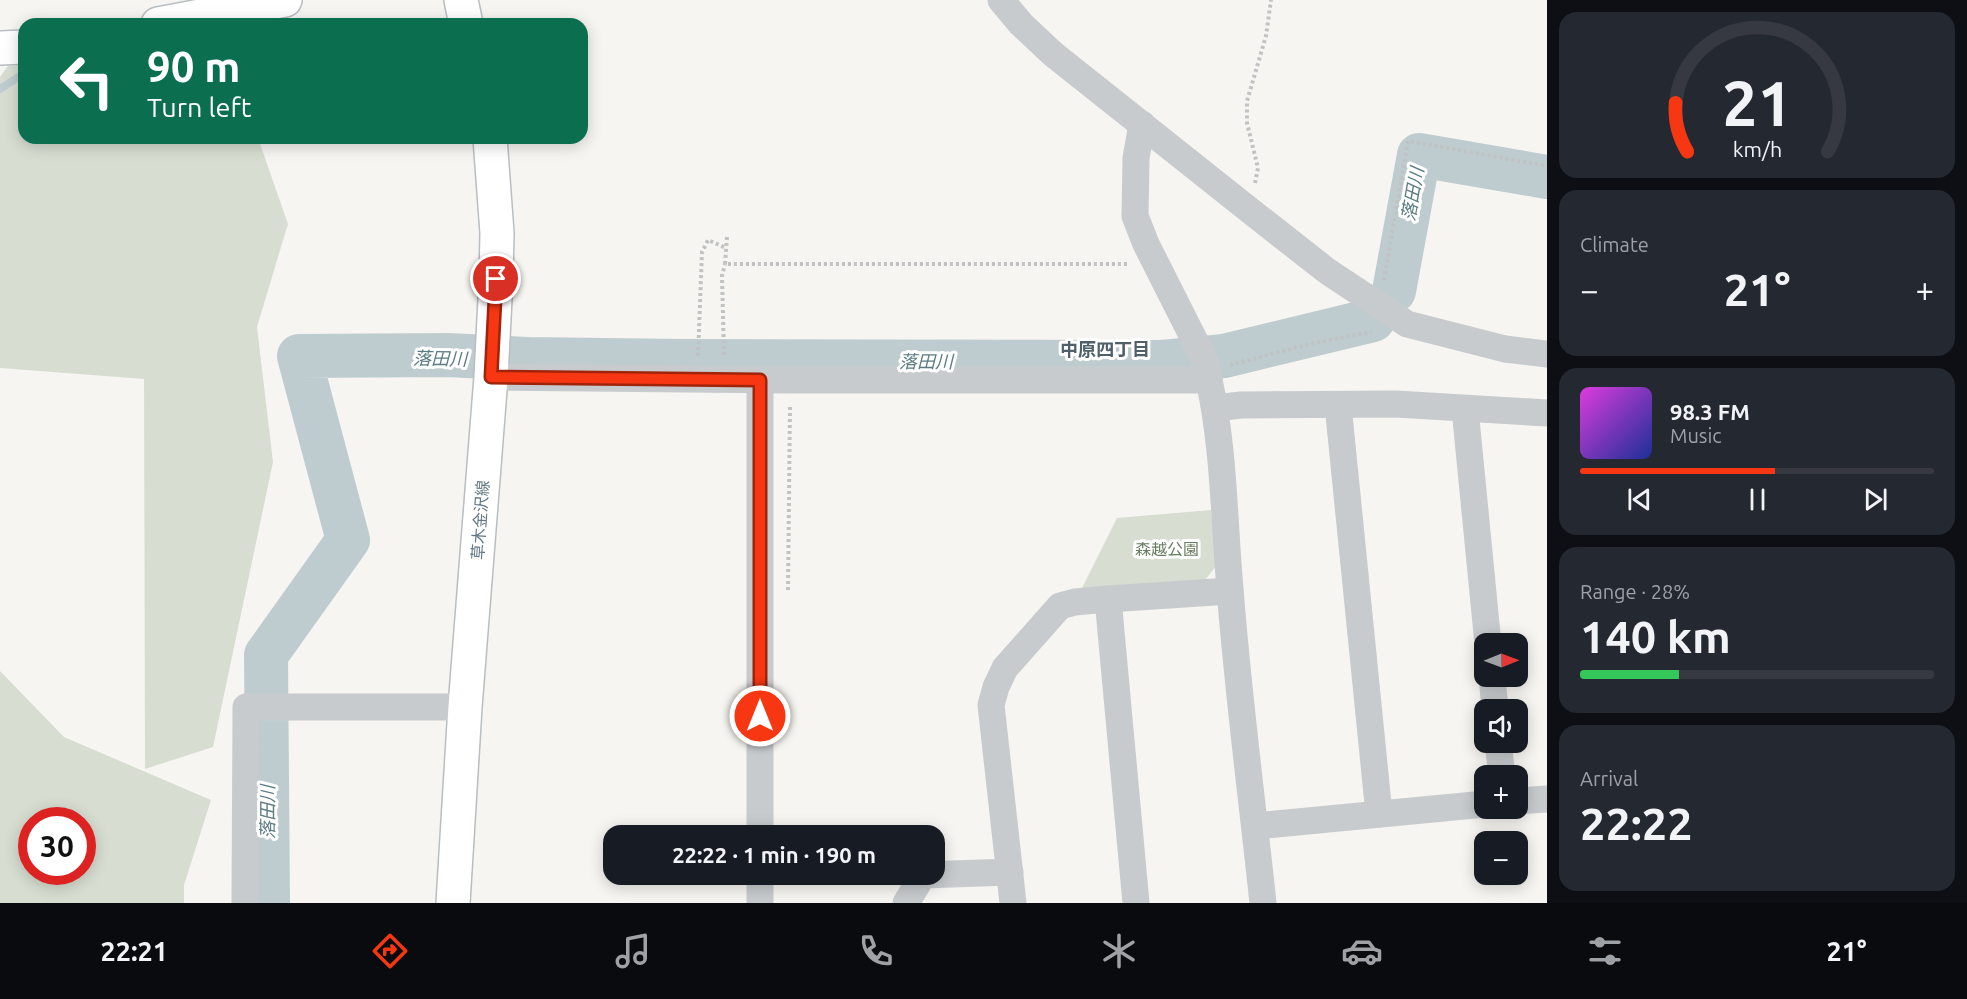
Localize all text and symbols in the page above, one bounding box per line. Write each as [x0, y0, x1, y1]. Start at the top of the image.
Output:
icon: left [48, 42, 126, 120]
text: 90 m [147, 43, 241, 90]
text: 21 [1722, 68, 1792, 138]
text: Turn left [147, 92, 251, 122]
text: km/h [1732, 137, 1782, 161]
water label: 落田川 [1397, 164, 1427, 222]
text: Climate [1580, 233, 1649, 256]
pin [470, 253, 521, 304]
icon: arrive [479, 262, 512, 295]
text: 21° [1724, 264, 1790, 315]
text: − [1580, 271, 1599, 308]
text: + [1915, 271, 1934, 308]
district label: 中原四丁目 [1060, 339, 1150, 359]
water label: 落田川 [413, 348, 469, 369]
water label: 落田川 [899, 351, 955, 371]
text: 98.3 FM [1670, 399, 1750, 424]
text: Music [1670, 424, 1722, 447]
street label: 草木金沢線 [468, 479, 492, 561]
icon: previous [1623, 483, 1656, 516]
icon: pause [1741, 483, 1774, 516]
icon: next [1859, 483, 1892, 516]
park label: 森越公園 [1135, 540, 1199, 558]
text: Range · 28% [1580, 580, 1690, 603]
text: 140 km [1580, 611, 1731, 662]
north arrow [1474, 633, 1528, 687]
map controls [1474, 633, 1528, 885]
position arrow [728, 684, 792, 748]
button: sound [1474, 699, 1528, 753]
button: + [1474, 765, 1528, 819]
text: Arrival [1580, 767, 1638, 790]
water label: 落田川 [257, 783, 277, 839]
text: 22:22 [1580, 798, 1693, 849]
speed limit sign: 30 [18, 807, 96, 885]
button: − [1474, 831, 1528, 885]
text: 22:22 · 1 min · 190 m [672, 842, 876, 867]
icon: directions [369, 930, 411, 972]
icon: music [612, 930, 654, 972]
icon: phone [855, 930, 897, 972]
icon: climate [1098, 930, 1140, 972]
icon: car [1341, 930, 1383, 972]
icon: filters [1584, 930, 1626, 972]
text: 22:21 [100, 936, 168, 966]
text: 21° [1826, 936, 1866, 966]

